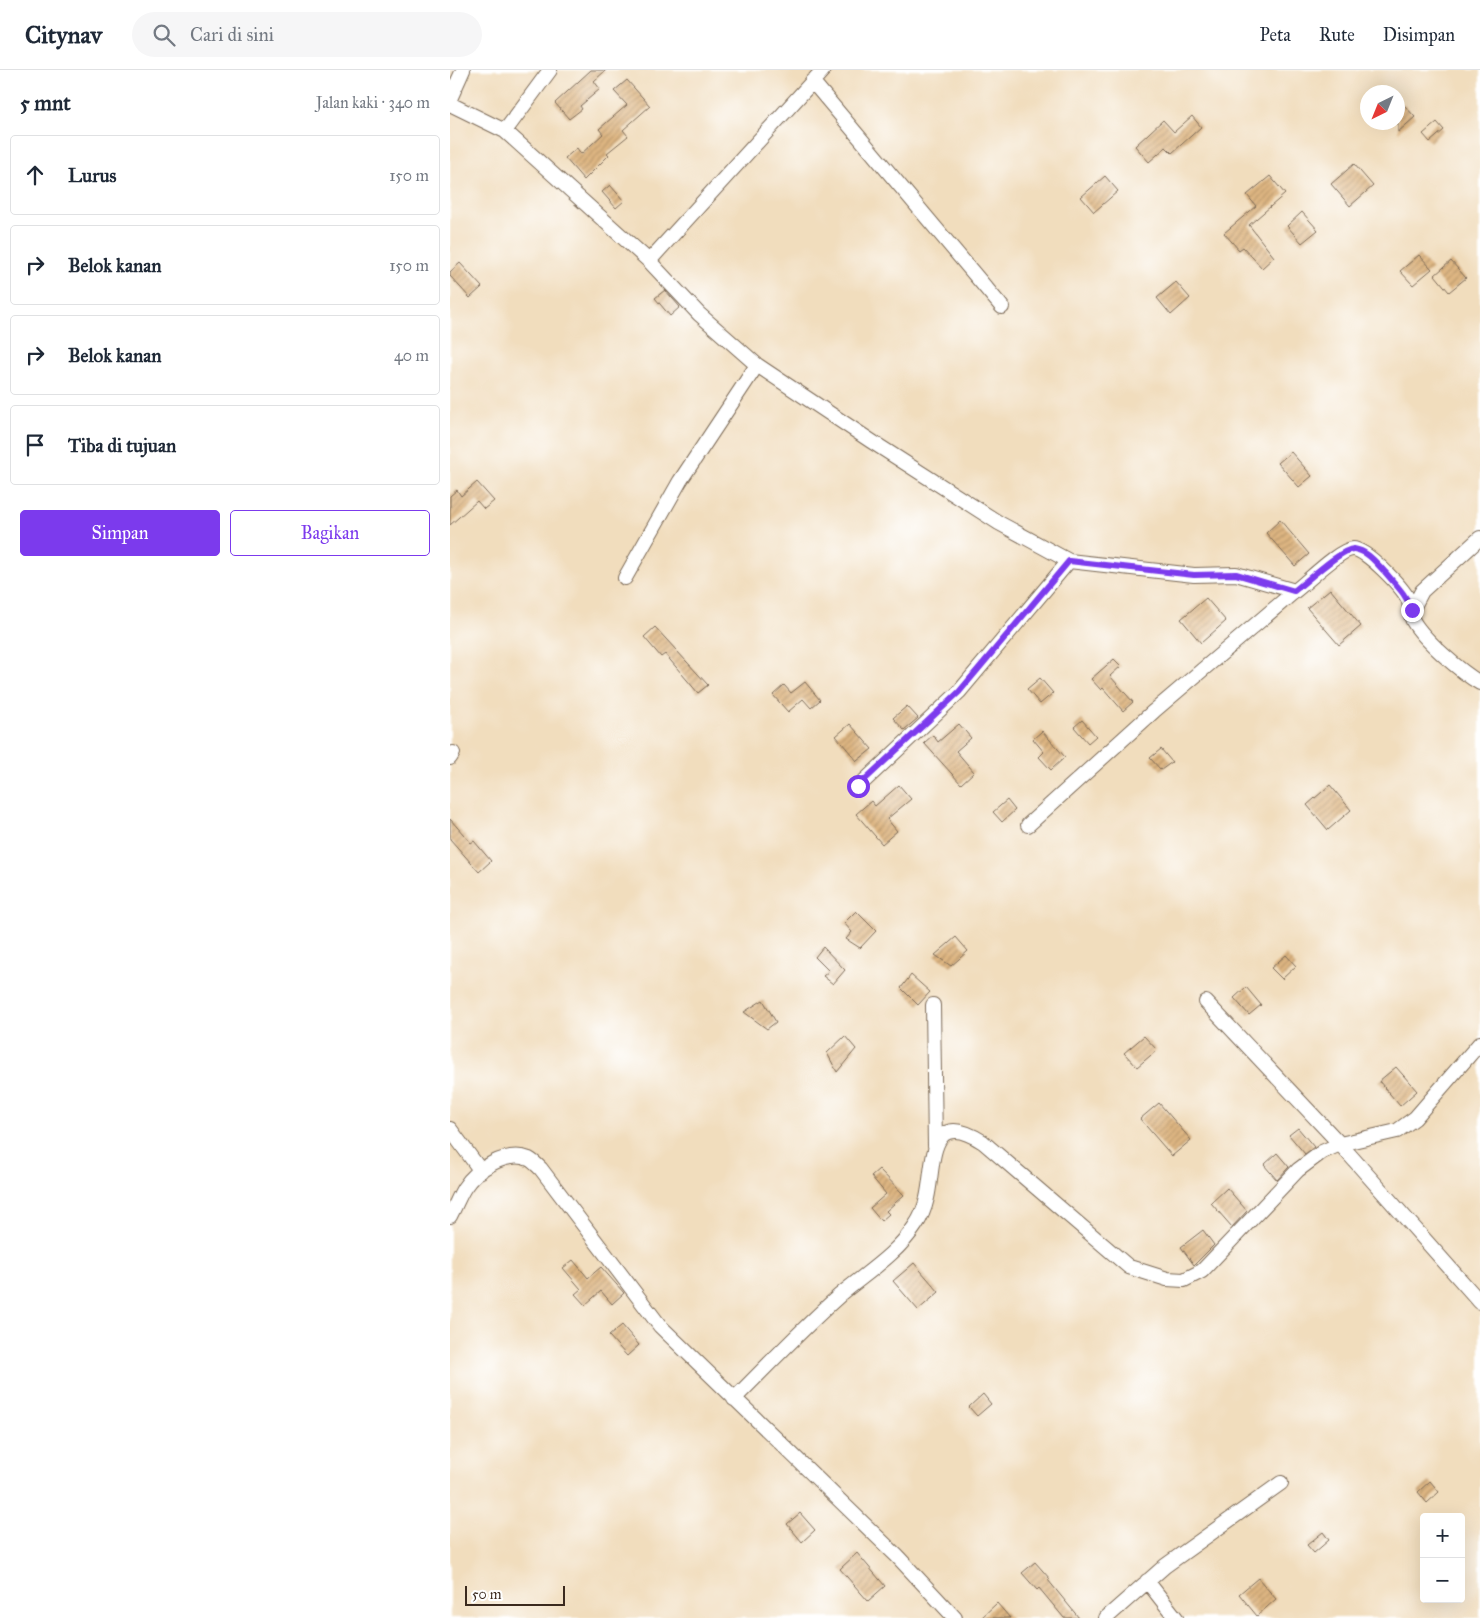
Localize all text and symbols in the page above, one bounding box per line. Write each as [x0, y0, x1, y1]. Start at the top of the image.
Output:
search box [132, 12, 482, 57]
text: Citynav [25, 20, 102, 50]
icon: search [150, 21, 178, 49]
text: Cari di sini [190, 23, 274, 46]
text: Peta [1260, 24, 1291, 46]
text: Rute [1319, 24, 1355, 46]
text: Disimpan [1383, 24, 1455, 46]
north arrow [1360, 85, 1405, 130]
text: 5 mnt [20, 90, 71, 116]
text: Jalan kaki · 340 m [316, 93, 430, 112]
icon: ahead [21, 161, 49, 189]
text: Lurus [68, 164, 116, 187]
text: 150 m [389, 166, 429, 185]
icon: right [21, 251, 49, 279]
text: Belok kanan [68, 254, 162, 277]
text: 150 m [389, 256, 429, 275]
icon: right [21, 341, 49, 369]
text: Belok kanan [68, 344, 162, 367]
text: 40 m [394, 346, 429, 365]
icon: arrive [21, 431, 49, 459]
text: Tiba di tujuan [68, 434, 176, 457]
button: Simpan [20, 510, 220, 556]
button: Bagikan [230, 510, 430, 556]
route end [1401, 599, 1424, 622]
route start [847, 775, 870, 798]
map controls [1420, 1513, 1465, 1603]
button: + [1420, 1513, 1465, 1558]
button: − [1420, 1558, 1465, 1603]
scale bar [465, 1583, 565, 1606]
text: 50 m [472, 1586, 501, 1603]

